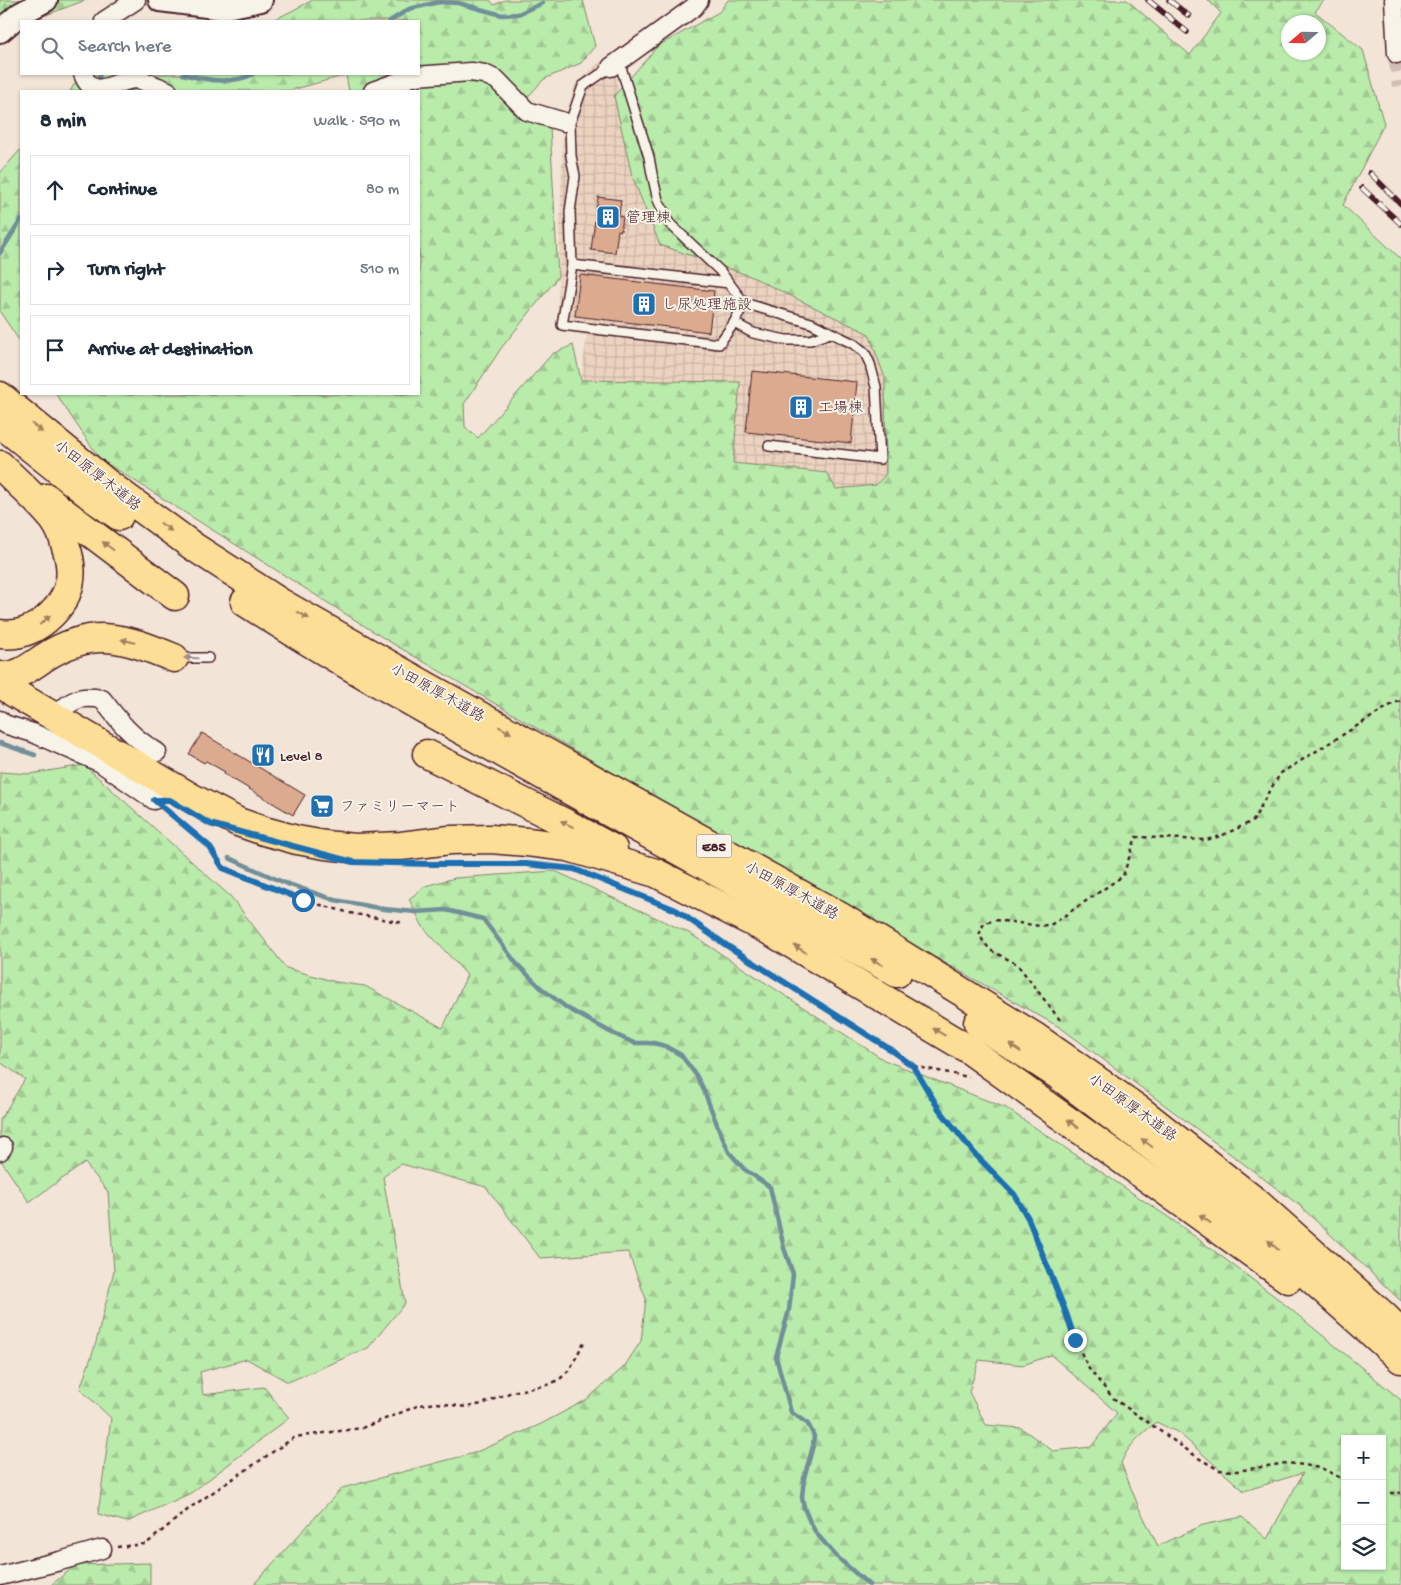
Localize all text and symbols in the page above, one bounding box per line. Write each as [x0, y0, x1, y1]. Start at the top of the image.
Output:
north arrow [1281, 15, 1326, 60]
search box [20, 20, 420, 75]
icon: search [38, 34, 66, 62]
text: Search here [78, 36, 172, 59]
text: 8 min [40, 110, 86, 135]
text: Walk · 590 m [314, 113, 400, 132]
icon: ahead [41, 176, 69, 204]
text: Continue [88, 179, 157, 202]
text: 80 m [366, 181, 399, 200]
building icon: 管理棟 [595, 204, 621, 230]
place label: 管理棟 [626, 209, 671, 228]
icon: right [41, 256, 69, 284]
text: Turn right [88, 259, 164, 282]
text: 510 m [360, 261, 399, 280]
building icon: し尿処理施設 [631, 291, 657, 317]
place label: し尿処理施設 [662, 297, 752, 315]
icon: arrive [41, 336, 69, 364]
text: Arrive at destination [88, 339, 252, 362]
building icon: 工場棟 [788, 394, 814, 420]
place label: 工場棟 [818, 399, 863, 418]
one-way arrow [31, 422, 44, 433]
street label: 小田原厚木道路 [50, 436, 144, 516]
one-way arrow [159, 522, 173, 532]
one-way arrow [102, 540, 115, 551]
one-way arrow [295, 611, 310, 619]
one-way arrow [38, 615, 51, 626]
one-way arrow [121, 637, 136, 645]
one-way arrow [183, 654, 199, 662]
street label: 小田原厚木道路 [387, 660, 488, 727]
one-way arrow [498, 725, 511, 734]
restaurant icon: Level 8 [250, 742, 276, 768]
place label: Level 8 [280, 748, 323, 766]
supermarket icon: ファミリーマート [309, 793, 335, 819]
place label: ファミリーマート [340, 799, 460, 817]
one-way arrow [560, 820, 574, 828]
road number: E85 [696, 834, 732, 858]
street label: 小田原厚木道路 [741, 858, 842, 925]
route start [292, 889, 315, 912]
one-way arrow [793, 944, 806, 953]
one-way arrow [871, 957, 884, 966]
one-way arrow [933, 1028, 946, 1037]
one-way arrow [1009, 1043, 1022, 1052]
street label: 小田原厚木道路 [1084, 1070, 1180, 1147]
one-way arrow [1067, 1119, 1080, 1130]
one-way arrow [1140, 1138, 1154, 1148]
one-way arrow [1199, 1214, 1212, 1224]
one-way arrow [1268, 1239, 1280, 1251]
route end [1064, 1329, 1087, 1352]
map controls [1341, 1435, 1386, 1570]
button: + [1341, 1435, 1386, 1480]
button: − [1341, 1480, 1386, 1525]
button: layers [1341, 1525, 1386, 1570]

